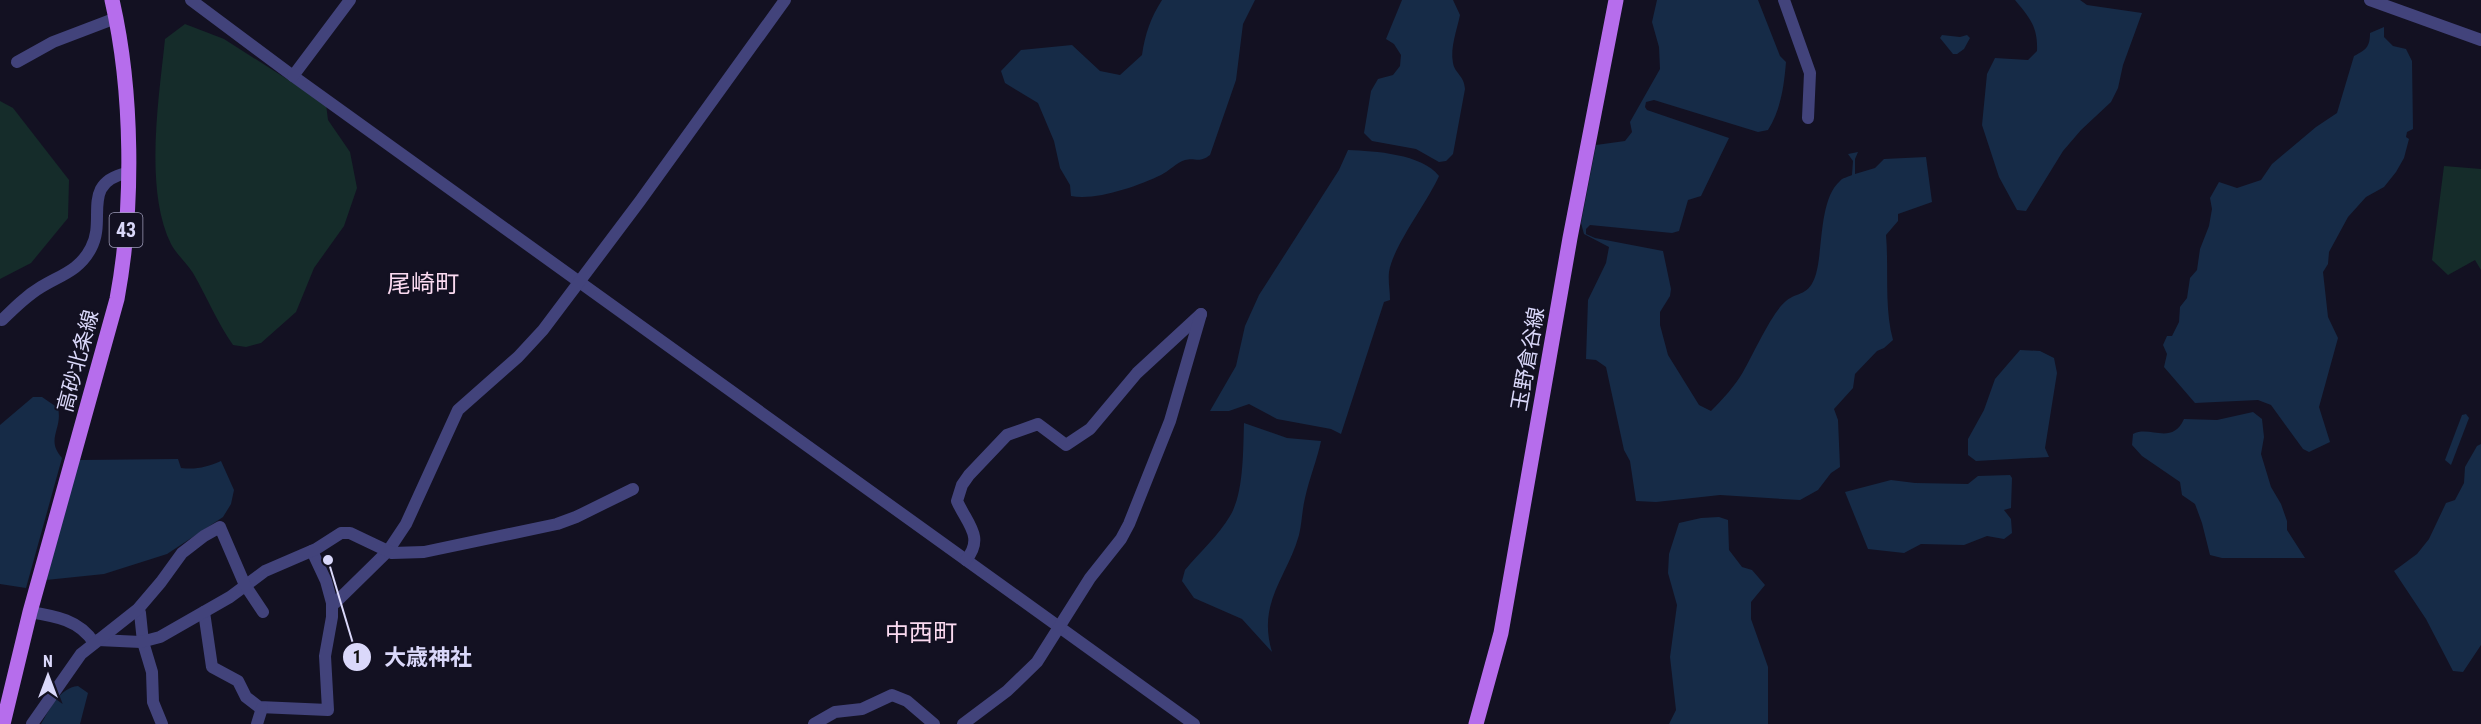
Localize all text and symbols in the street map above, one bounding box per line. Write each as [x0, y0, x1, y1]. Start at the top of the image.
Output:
road number: 43 [110, 213, 142, 247]
district label: 尾崎町 [387, 270, 459, 298]
street label: 玉野倉谷線 [1507, 305, 1549, 413]
street label: 高砂北条線 [53, 307, 103, 415]
district label: 中西町 [885, 619, 957, 647]
callout: 大歳神社 [342, 637, 484, 677]
text: 大歳神社 [384, 645, 472, 670]
north arrow [18, 646, 78, 706]
text: 1 [352, 646, 362, 667]
text: N [43, 652, 53, 671]

